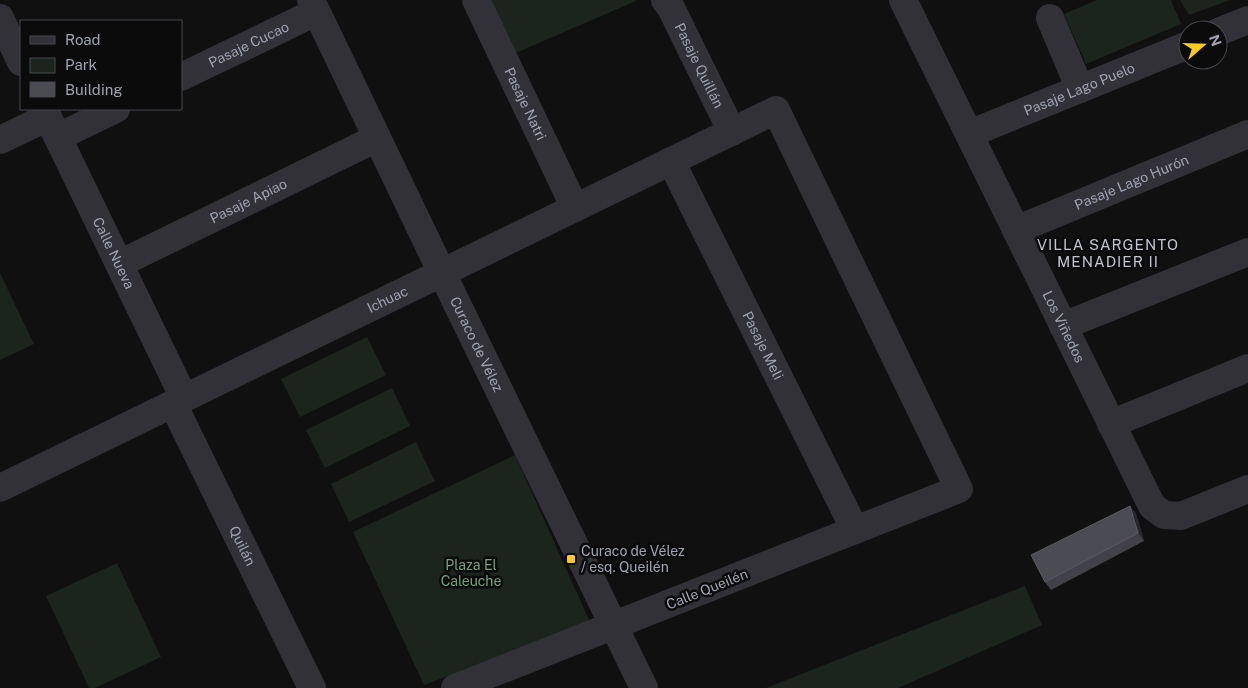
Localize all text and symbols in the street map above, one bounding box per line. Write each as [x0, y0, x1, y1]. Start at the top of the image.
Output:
street label: Pasaje Cucao [206, 18, 291, 71]
legend [20, 20, 182, 110]
street label: Pasaje Quillán [672, 20, 727, 111]
north arrow [1178, 20, 1228, 70]
text: Road [65, 31, 101, 48]
text: N [1206, 33, 1225, 48]
text: Park [65, 56, 97, 73]
street label: Pasaje Lago Puelo [1021, 59, 1137, 119]
street label: Pasaje Natri [501, 65, 550, 143]
text: Building [65, 81, 123, 98]
street label: Pasaje Lago Hurón [1072, 152, 1191, 213]
street label: Pasaje Apiao [207, 175, 290, 226]
street label: Calle Nueva [90, 215, 138, 291]
district label: VILLA SARGENTO MENADIER II [1037, 236, 1179, 270]
street label: Ichuac [365, 283, 410, 316]
street label: Los Viñedos [1039, 288, 1088, 365]
street label: Curaco de Vélez [447, 294, 507, 395]
street label: Pasaje Meli [739, 309, 787, 382]
street label: Quilán [226, 523, 259, 568]
place label: Curaco de Vélez / esq. Queilén [581, 543, 685, 575]
marker: Curaco de Vélez / esq. Queilén [565, 553, 577, 565]
park label: Plaza El Caleuche [441, 557, 501, 589]
street label: Calle Queilén [664, 565, 750, 613]

